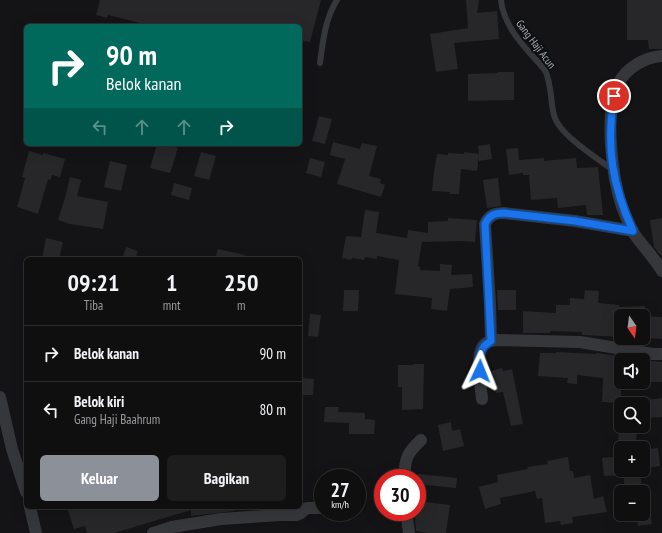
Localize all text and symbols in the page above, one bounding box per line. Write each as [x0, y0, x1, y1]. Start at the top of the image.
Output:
street label: Gang Haji Acun [513, 17, 559, 71]
text: 90 m [106, 36, 157, 73]
icon: right [40, 40, 92, 92]
text: Belok kanan [106, 72, 181, 95]
pin [597, 79, 631, 113]
icon: arrive [603, 85, 625, 107]
icon: left [89, 116, 111, 138]
icon: ahead [131, 116, 153, 138]
icon: ahead [173, 116, 195, 138]
icon: right [215, 116, 237, 138]
text: 09:21 [67, 267, 119, 298]
text: 1 [166, 267, 177, 298]
text: 250 [224, 267, 259, 298]
text: Tiba [84, 297, 103, 314]
text: mnt [163, 297, 181, 314]
text: m [237, 297, 246, 314]
north arrow [614, 309, 650, 345]
map controls [614, 309, 650, 521]
icon: right [40, 343, 62, 365]
text: Belok kanan [74, 344, 139, 363]
text: 90 m [260, 344, 286, 363]
position arrow [459, 350, 501, 392]
button: sound [614, 353, 650, 389]
text: Belok kiri [74, 392, 124, 411]
button: search [614, 397, 650, 433]
icon: left [40, 399, 62, 421]
text: 80 m [260, 400, 286, 419]
text: Gang Haji Baahrum [74, 411, 160, 428]
button: + [614, 441, 650, 477]
button: Keluar [40, 455, 159, 501]
button: Bagikan [167, 455, 286, 501]
speed limit sign: 30 [374, 469, 426, 521]
text: 27 [330, 477, 350, 503]
button: − [614, 485, 650, 521]
text: km/h [331, 498, 349, 511]

